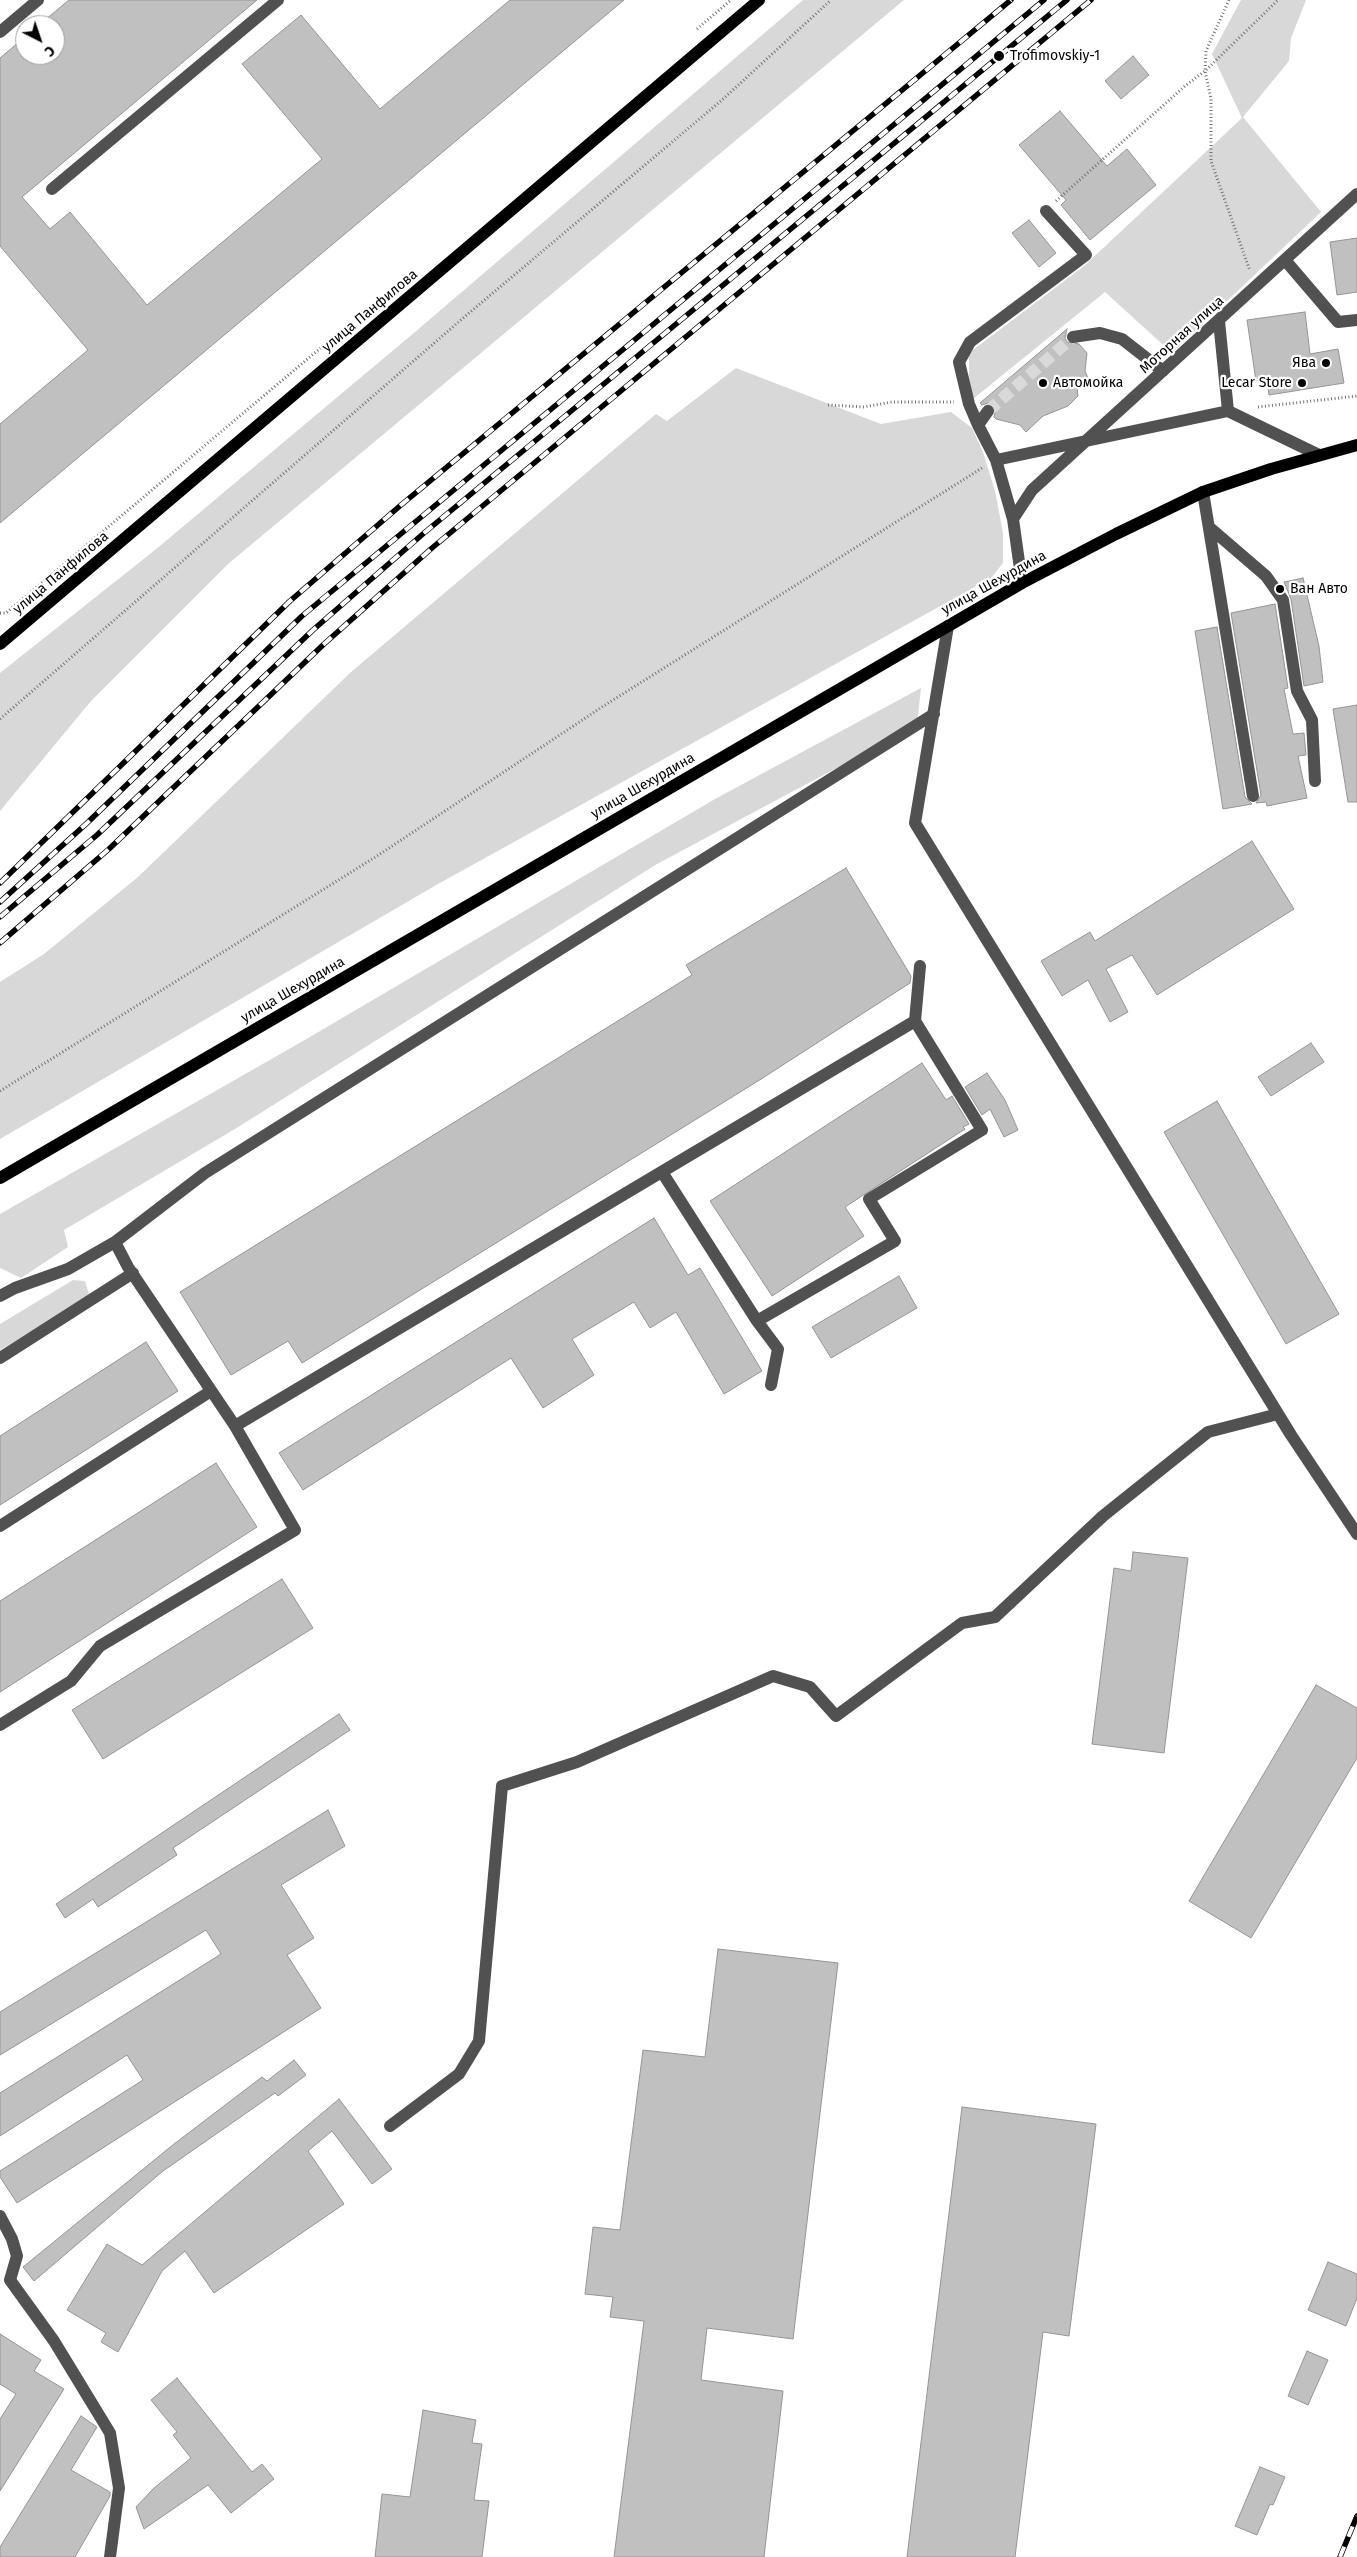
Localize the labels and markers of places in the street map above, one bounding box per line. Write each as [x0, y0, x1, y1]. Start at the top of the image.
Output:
place label: Trofimovskiy-1 [1010, 48, 1100, 64]
marker: Trofimovskiy-1 [992, 49, 1006, 63]
place label: Ява [1292, 355, 1316, 371]
marker: Ява [1320, 357, 1332, 369]
place label: Автомойка [1053, 375, 1123, 391]
place label: Lecar Store [1221, 375, 1292, 391]
marker: Автомойка [1037, 377, 1049, 389]
marker: Lecar Store [1296, 377, 1308, 389]
place label: Ван Авто [1290, 581, 1348, 597]
marker: Ван Авто [1274, 583, 1286, 595]

